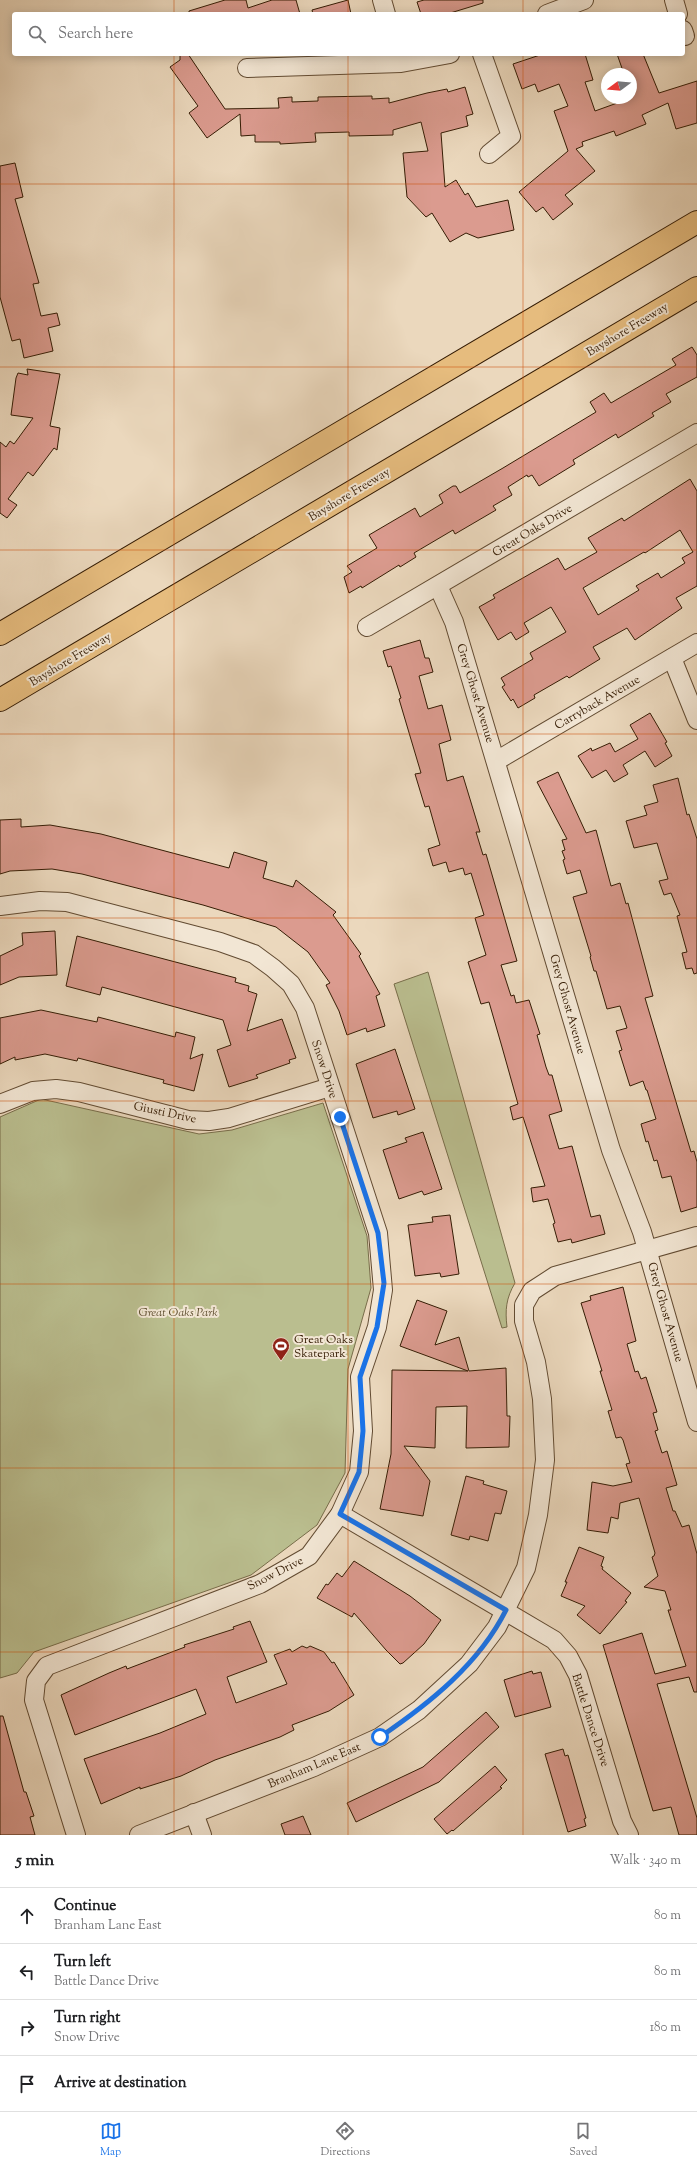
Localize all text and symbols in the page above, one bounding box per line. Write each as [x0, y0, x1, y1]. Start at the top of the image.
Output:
search box [12, 12, 685, 56]
icon: search [26, 23, 48, 45]
text: Search here [58, 24, 133, 45]
north arrow [601, 68, 637, 104]
street label: Bayshore Freeway [583, 298, 672, 361]
street label: Bayshore Freeway [305, 463, 394, 526]
street label: Great Oaks Drive [489, 500, 576, 562]
street label: Bayshore Freeway [26, 628, 115, 691]
street label: Grey Ghost Avenue [451, 641, 499, 746]
street label: Carryback Avenue [551, 671, 644, 735]
street label: Grey Ghost Avenue [544, 952, 590, 1057]
street label: Snow Drive [306, 1038, 342, 1101]
street label: Giusti Drive [132, 1098, 198, 1128]
route end [331, 1108, 349, 1126]
street label: Grey Ghost Avenue [642, 1260, 688, 1365]
park label: Great Oaks Park [138, 1304, 218, 1322]
place label: Great Oaks Skatepark [294, 1331, 353, 1363]
sports icon: Great Oaks Skatepark [271, 1336, 291, 1361]
street label: Snow Drive [244, 1552, 307, 1596]
street label: Battle Dance Drive [566, 1671, 614, 1770]
route start [371, 1728, 389, 1746]
street label: Branham Lane East [265, 1738, 364, 1794]
text: 5 min [16, 1849, 54, 1873]
text: Walk · 340 m [610, 1852, 681, 1870]
text: Continue [54, 1896, 116, 1917]
icon: ahead [16, 1905, 38, 1927]
text: 80 m [654, 1907, 681, 1925]
text: Branham Lane East [54, 1917, 162, 1935]
text: Turn left [54, 1952, 111, 1973]
icon: left [16, 1961, 38, 1983]
text: 80 m [654, 1963, 681, 1981]
text: Battle Dance Drive [54, 1973, 159, 1991]
text: Turn right [54, 2008, 120, 2029]
icon: right [16, 2017, 38, 2039]
text: 180 m [650, 2019, 681, 2037]
text: Snow Drive [54, 2029, 120, 2047]
icon: arrive [16, 2073, 38, 2095]
text: Arrive at destination [54, 2073, 187, 2094]
tab: Map [100, 2120, 122, 2160]
tab: Directions [321, 2120, 370, 2160]
tab: Saved [569, 2120, 597, 2160]

